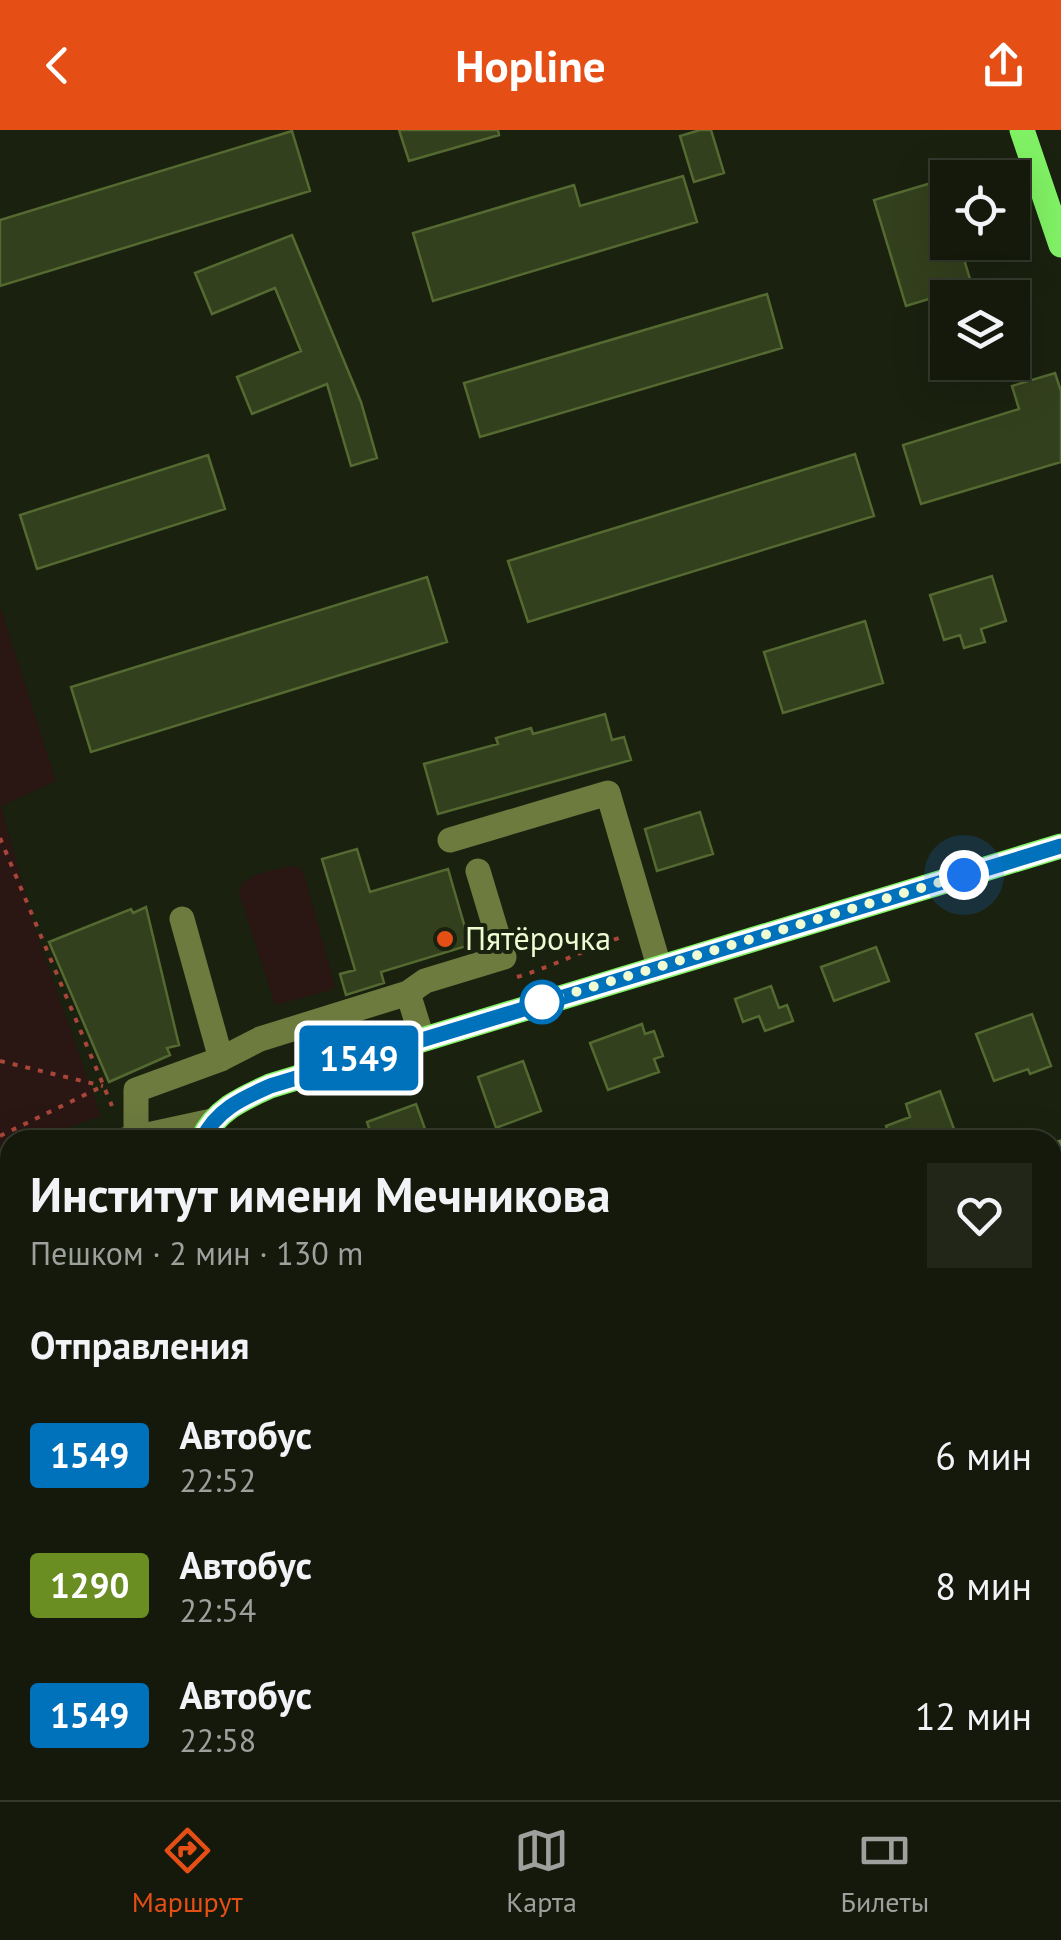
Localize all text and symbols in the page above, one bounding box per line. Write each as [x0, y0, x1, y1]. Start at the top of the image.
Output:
text: Hopline [455, 36, 606, 94]
icon: back [30, 38, 85, 93]
icon: share [976, 38, 1031, 93]
map controls [930, 160, 1030, 380]
button: locate [930, 160, 1030, 260]
button: layers [930, 280, 1030, 380]
your location [939, 850, 989, 900]
place label: Пятёрочка [465, 917, 611, 959]
marker: Пятёрочка [434, 928, 456, 950]
unlabelled marker [521, 981, 563, 1023]
line badge: 1549 [289, 1026, 429, 1090]
text: 1549 [319, 1035, 399, 1081]
text: Институт имени Мечникова [30, 1163, 611, 1225]
button: heart [927, 1163, 1032, 1268]
text: Пешком · 2 мин · 130 m [30, 1232, 363, 1274]
text: Отправления [30, 1320, 250, 1369]
text: Автобус [179, 1410, 312, 1459]
text: 6 мин [935, 1431, 1032, 1480]
text: 1549 [50, 1432, 129, 1478]
text: 22:52 [179, 1459, 256, 1501]
text: Автобус [179, 1540, 312, 1589]
text: 8 мин [935, 1561, 1032, 1610]
text: 1290 [50, 1562, 129, 1608]
text: 22:54 [179, 1589, 256, 1631]
text: Автобус [179, 1670, 312, 1719]
text: 12 мин [915, 1691, 1032, 1740]
text: 1549 [50, 1692, 129, 1738]
text: 22:58 [179, 1719, 256, 1761]
tab: Маршрут [132, 1823, 243, 1920]
tab: Карта [506, 1823, 577, 1920]
tab: Билеты [841, 1823, 929, 1920]

